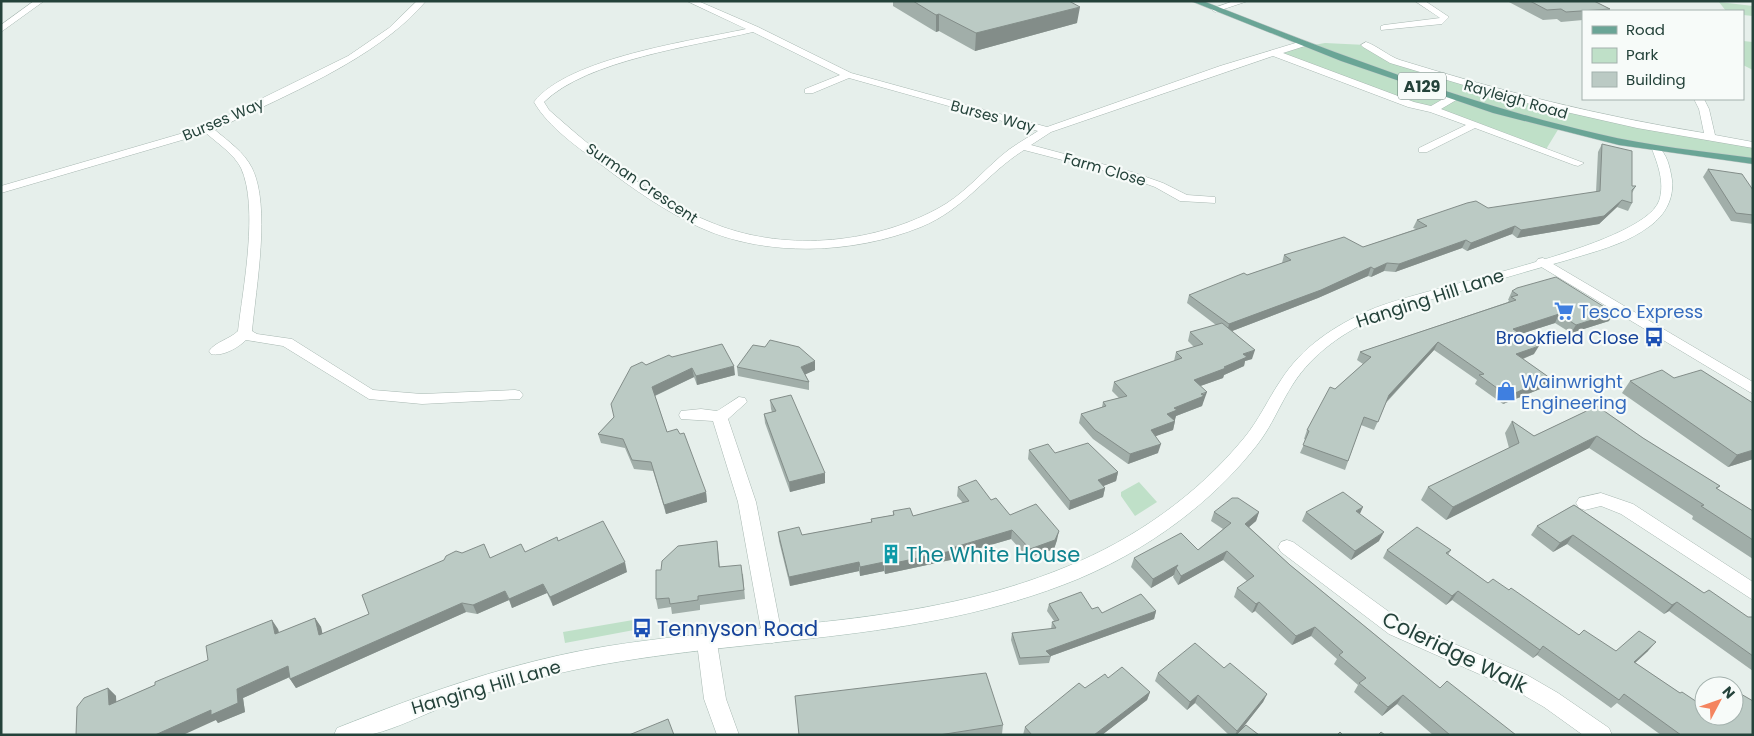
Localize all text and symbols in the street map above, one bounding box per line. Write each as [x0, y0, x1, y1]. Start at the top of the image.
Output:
legend [1582, 10, 1744, 100]
text: Road [1626, 19, 1665, 40]
text: Park [1626, 44, 1658, 65]
text: Building [1626, 69, 1686, 90]
road number: A129 [1398, 72, 1446, 100]
street label: Rayleigh Road [1462, 74, 1570, 124]
street label: Burses Way [179, 92, 267, 146]
street label: Burses Way [948, 95, 1038, 137]
street label: Surman Crescent [582, 138, 702, 228]
street label: Farm Close [1061, 147, 1149, 191]
street label: Hanging Hill Lane [1353, 262, 1507, 334]
place label: Tesco Express [1579, 299, 1703, 324]
supermarket icon: Tesco Express [1553, 300, 1575, 322]
place label: Brookfield Close [1496, 325, 1639, 350]
bus stop icon: Brookfield Close [1643, 326, 1665, 348]
place label: Wainwright Engineering [1521, 369, 1627, 415]
shop icon: Wainwright Engineering [1495, 380, 1517, 402]
place label: The White House [906, 540, 1080, 569]
building icon: The White House [880, 543, 902, 565]
street label: Coleridge Walk [1377, 604, 1533, 700]
place label: Tennyson Road [657, 614, 818, 643]
bus stop icon: Tennyson Road [631, 617, 653, 639]
street label: Hanging Hill Lane [408, 654, 564, 720]
north arrow [1694, 676, 1744, 726]
text: N [1718, 682, 1740, 703]

